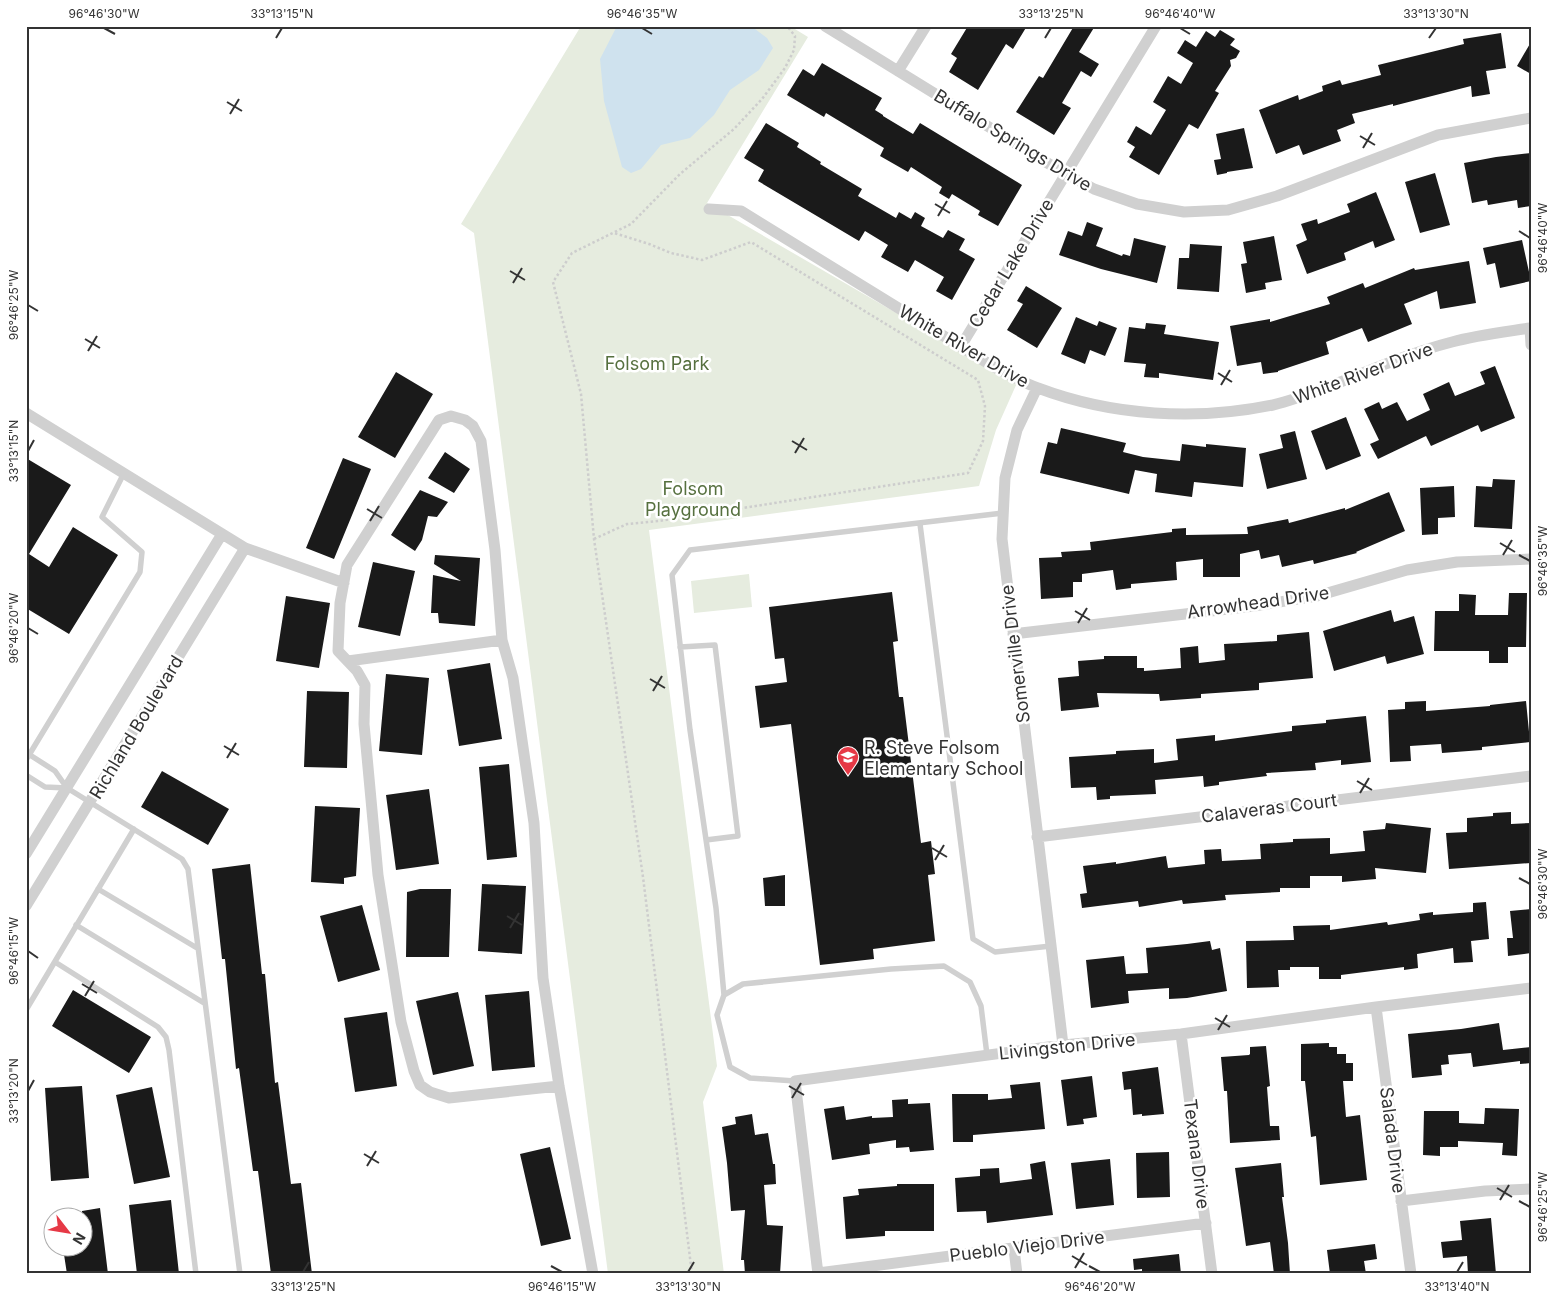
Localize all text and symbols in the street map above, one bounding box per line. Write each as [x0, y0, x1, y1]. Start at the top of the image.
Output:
text: 96°46'30"W [69, 6, 140, 21]
text: 33°13'15"N [251, 6, 313, 21]
text: 96°46'35"W [607, 6, 678, 21]
text: 33°13'25"N [1018, 6, 1084, 21]
text: 96°46'40"W [1145, 6, 1215, 21]
text: 33°13'30"N [1403, 6, 1469, 21]
street label: Buffalo Springs Drive [930, 85, 1096, 195]
street label: Cedar Lake Drive [964, 195, 1058, 331]
text: 96°46'40"W [1535, 203, 1550, 273]
text: 96°46'25"W [6, 270, 21, 340]
street label: White River Drive [895, 300, 1033, 392]
street label: White River Drive [1290, 338, 1436, 408]
park label: Folsom Park [605, 353, 709, 374]
text: 33°13'15"N [6, 420, 21, 482]
park label: Folsom Playground [645, 478, 741, 520]
text: 96°46'35"W [1535, 525, 1550, 596]
street label: Arrowhead Drive [1186, 582, 1330, 622]
street label: Somerville Drive [996, 584, 1034, 724]
text: 96°46'20"W [6, 592, 21, 663]
street label: Richland Boulevard [85, 652, 187, 802]
place label: R. Steve Folsom Elementary School [864, 737, 1023, 779]
school or university icon: R. Steve Folsom Elementary School [836, 745, 860, 776]
street label: Calaveras Court [1200, 789, 1338, 827]
text: 96°46'30"W [1535, 848, 1550, 920]
text: 96°46'15"W [6, 917, 21, 985]
street label: Livingston Drive [998, 1028, 1136, 1064]
text: 33°13'20"N [6, 1058, 21, 1124]
street label: Salada Drive [1376, 1086, 1410, 1194]
street label: Texana Drive [1180, 1098, 1214, 1210]
text: 96°46'25"W [1535, 1172, 1550, 1242]
north arrow [42, 1208, 92, 1258]
street label: Pueblo Viejo Drive [948, 1226, 1106, 1266]
text: N [70, 1230, 90, 1248]
text: 33°13'25"N [270, 1279, 336, 1294]
text: 96°46'15"W [528, 1279, 596, 1294]
text: 33°13'30"N [655, 1279, 721, 1294]
text: 96°46'20"W [1065, 1279, 1136, 1294]
text: 33°13'40"N [1424, 1279, 1490, 1294]

